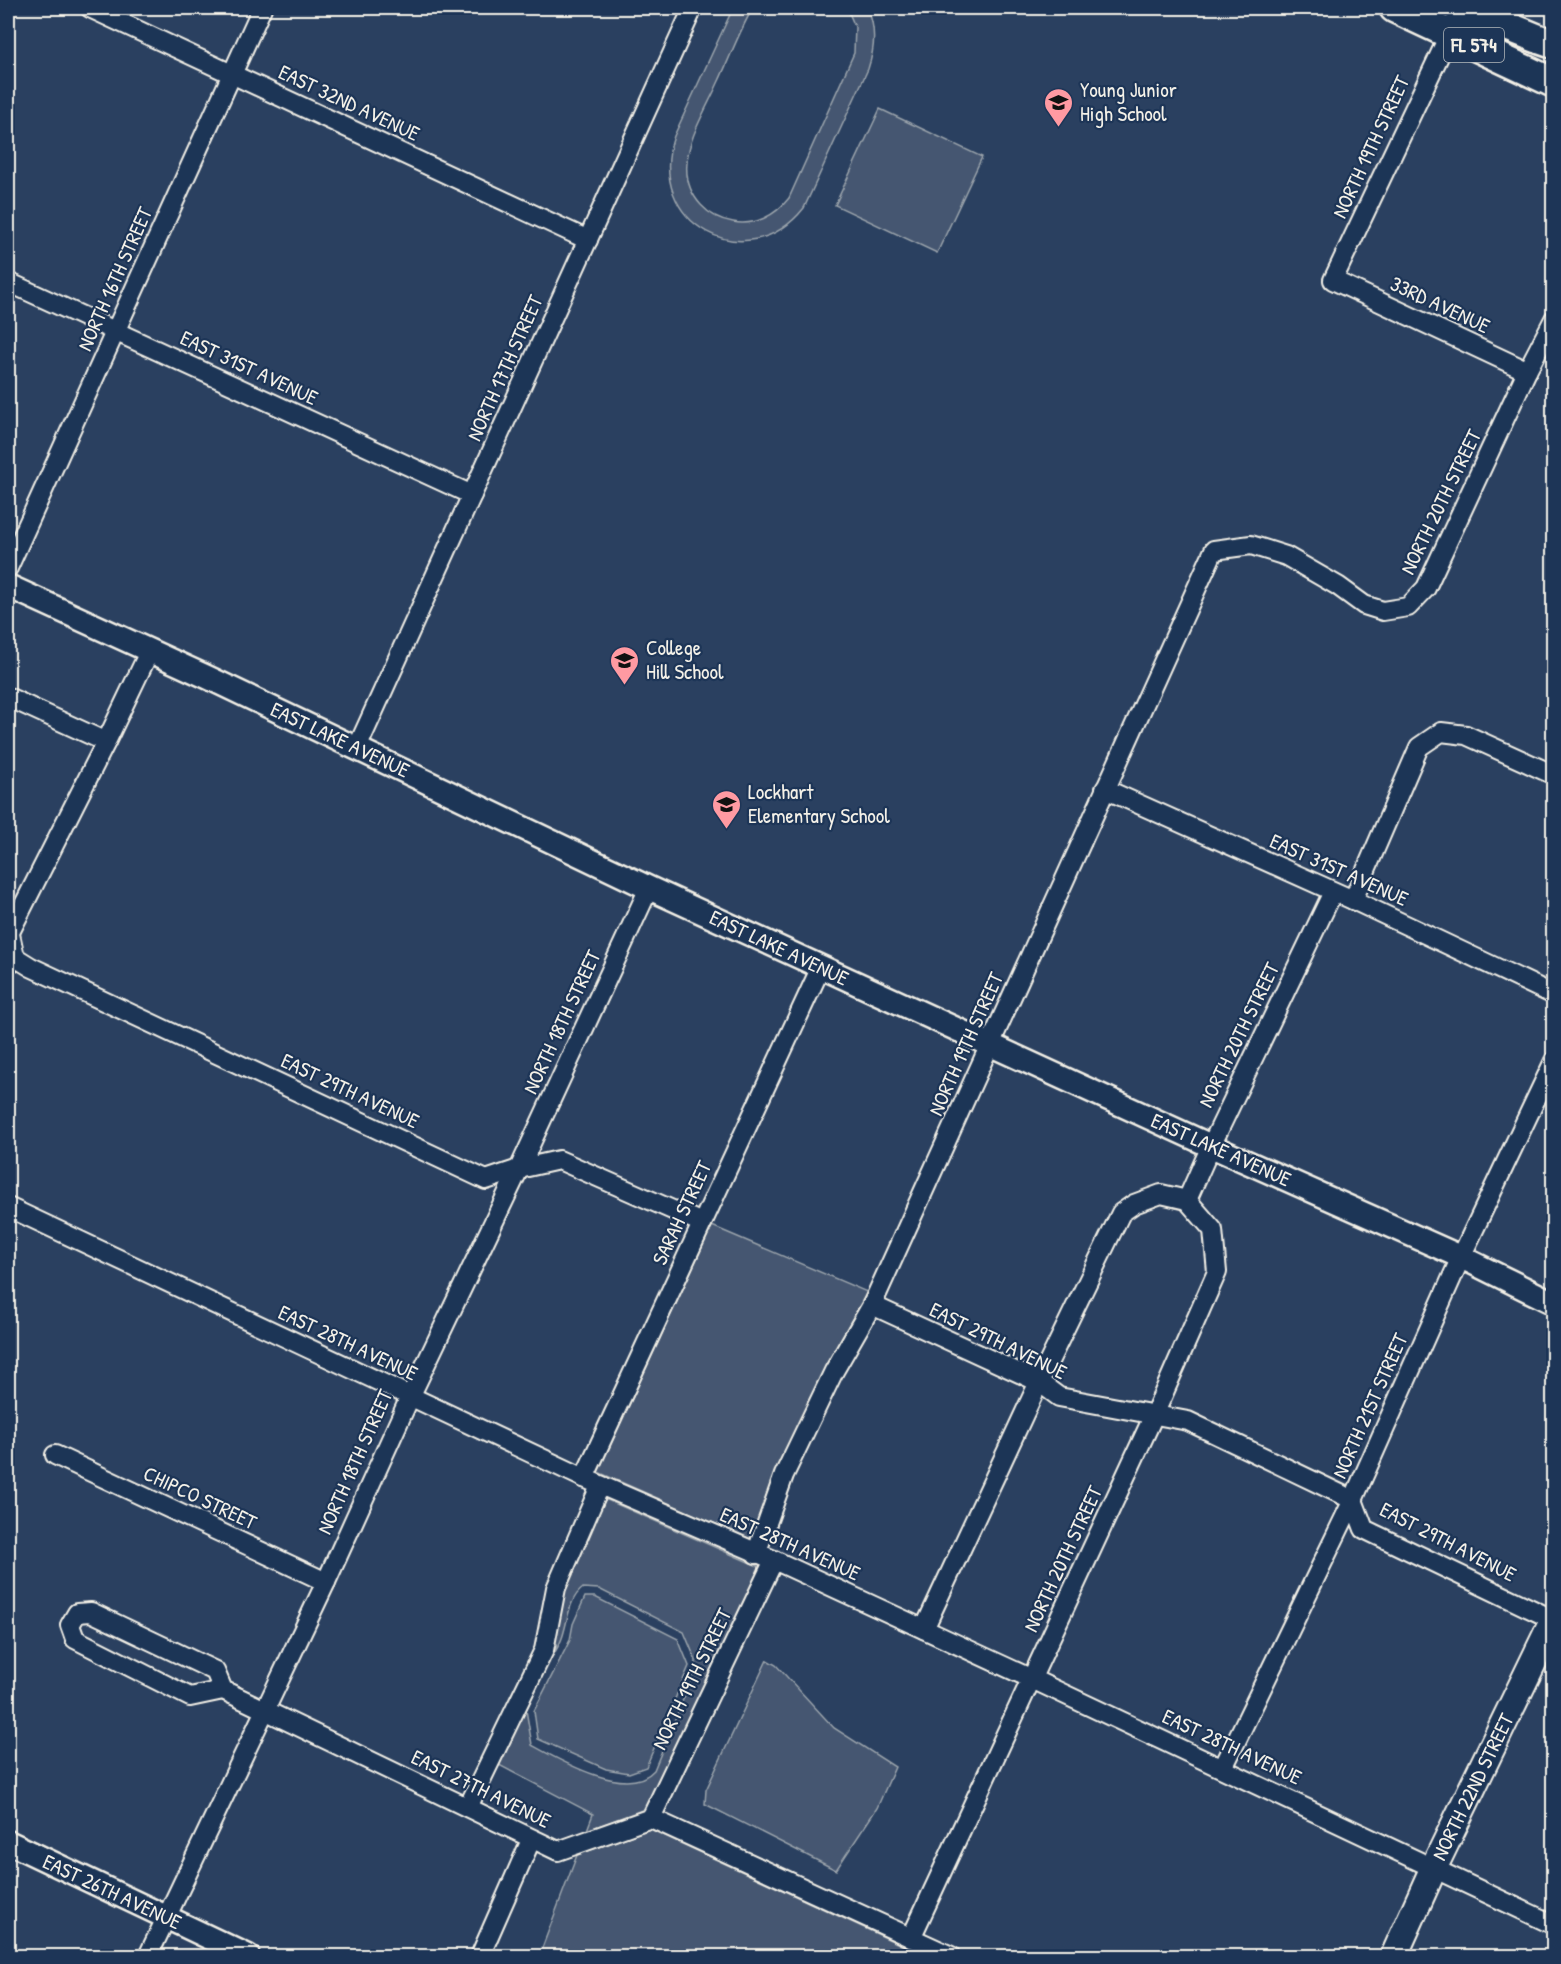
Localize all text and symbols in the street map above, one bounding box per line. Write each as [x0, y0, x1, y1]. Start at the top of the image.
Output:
road number: FL 574 [1444, 28, 1504, 62]
street label: EAST 32ND AVENUE [274, 57, 424, 148]
street label: NORTH 19TH STREET [1325, 70, 1417, 223]
place label: Young Junior High School [1080, 75, 1177, 128]
school or university icon: Young Junior High School [1043, 86, 1075, 128]
street label: NORTH 16TH STREET [70, 201, 160, 355]
street label: 33RD AVENUE [1386, 269, 1495, 340]
street label: NORTH 17TH STREET [459, 289, 550, 445]
street label: EAST 31ST AVENUE [176, 323, 323, 412]
street label: NORTH 20TH STREET [1393, 423, 1489, 579]
place label: College Hill School [646, 633, 724, 686]
school or university icon: College Hill School [609, 644, 641, 686]
street label: EAST LAKE AVENUE [266, 695, 414, 784]
place label: Lockhart Elementary School [748, 777, 890, 830]
school or university icon: Lockhart Elementary School [711, 788, 743, 830]
street label: EAST 31ST AVENUE [1265, 826, 1413, 913]
street label: EAST LAKE AVENUE [705, 903, 853, 992]
street label: NORTH 18TH STREET [516, 944, 608, 1098]
street label: NORTH 20TH STREET [1191, 956, 1287, 1112]
street label: NORTH 19TH STREET [921, 966, 1011, 1120]
street label: EAST 29TH AVENUE [276, 1046, 424, 1135]
street label: EAST LAKE AVENUE [1147, 1106, 1296, 1193]
street label: SARAH STREET [645, 1155, 719, 1270]
street label: EAST 29TH AVENUE [925, 1295, 1072, 1386]
street label: EAST 28TH AVENUE [274, 1298, 423, 1388]
street label: NORTH 21ST STREET [1325, 1328, 1415, 1483]
street label: NORTH 18TH STREET [310, 1384, 400, 1539]
street label: CHIPCO STREET [139, 1459, 263, 1537]
street label: NORTH 20TH STREET [1016, 1480, 1110, 1637]
street label: EAST 29TH AVENUE [1375, 1495, 1521, 1588]
street label: EAST 28TH AVENUE [716, 1500, 865, 1587]
street label: NORTH 19TH STREET [645, 1602, 739, 1754]
street label: EAST 28TH AVENUE [1158, 1702, 1307, 1792]
street label: NORTH 22ND STREET [1424, 1708, 1521, 1865]
street label: EAST 27TH AVENUE [407, 1742, 556, 1835]
street label: EAST 26TH AVENUE [38, 1847, 186, 1936]

